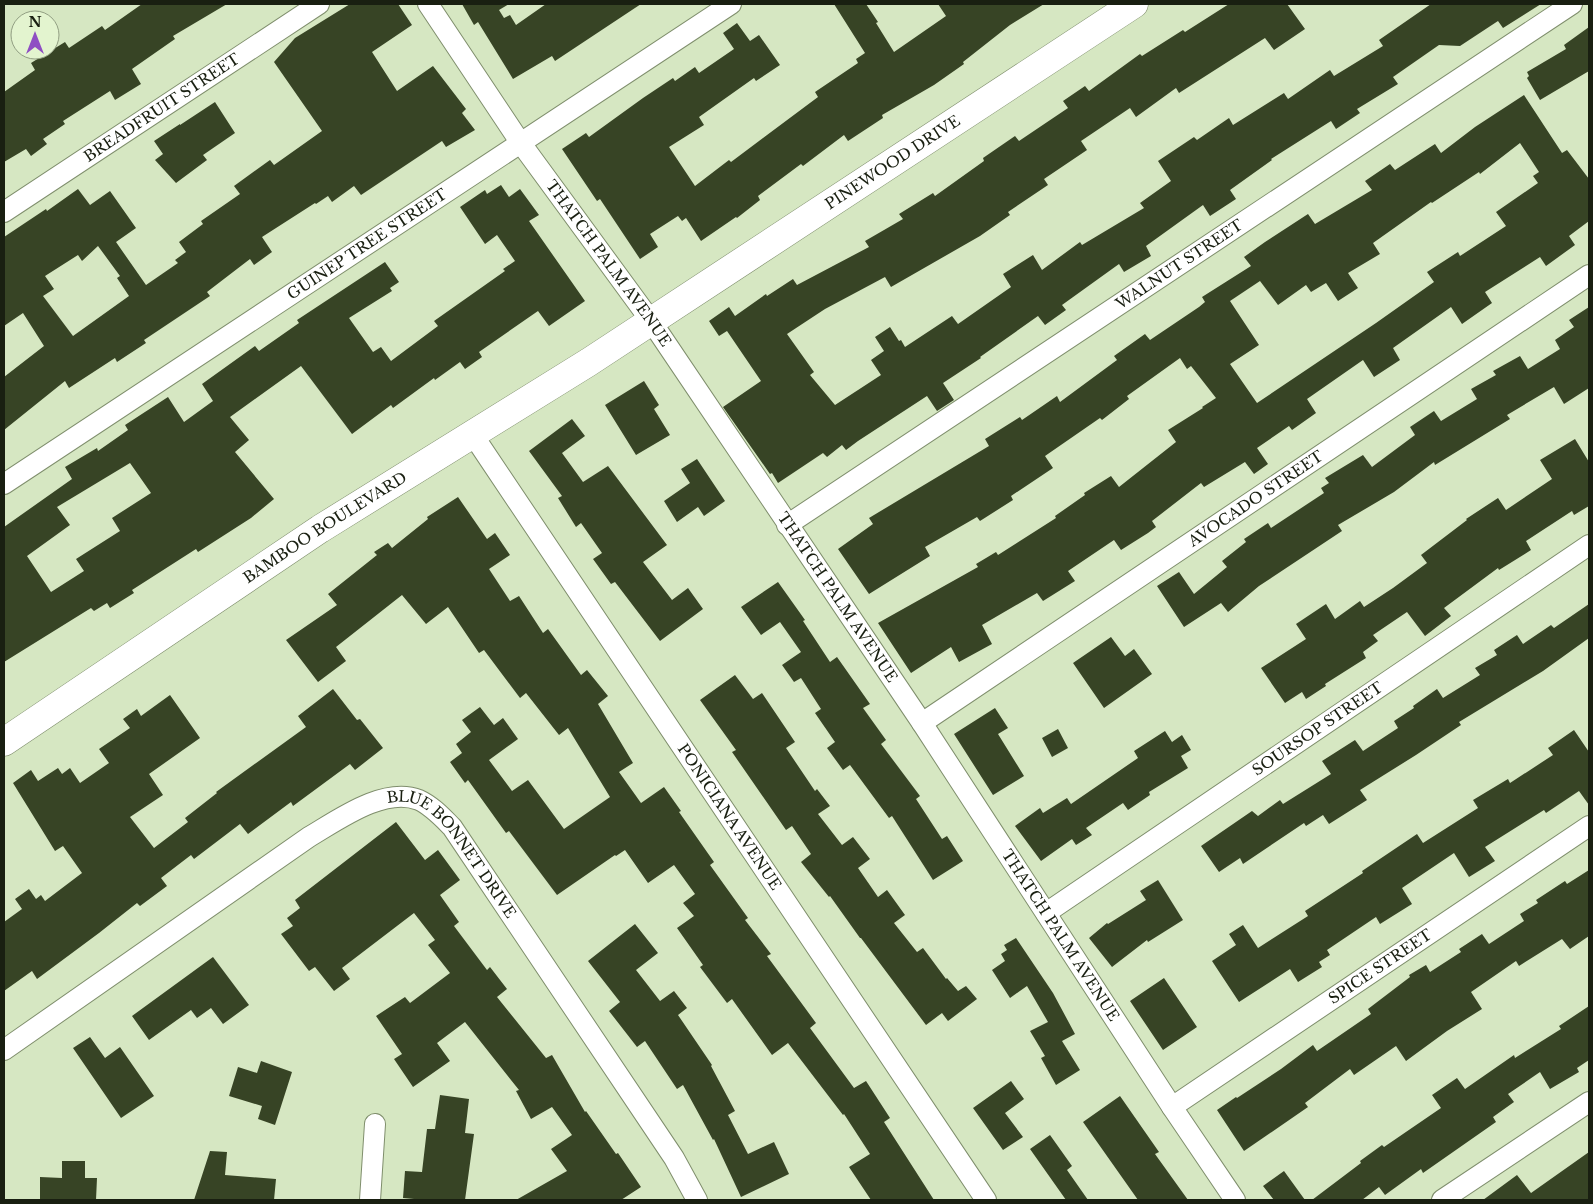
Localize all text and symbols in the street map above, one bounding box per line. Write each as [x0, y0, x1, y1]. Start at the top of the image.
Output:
north arrow [10, 10, 60, 60]
text: N [28, 13, 42, 31]
street label: BREADFRUIT STREET [80, 49, 243, 166]
street label: PINEWOOD DRIVE [821, 111, 964, 213]
street label: THATCH PALM AVENUE [542, 176, 675, 350]
street label: GUINEP TREE STREET [283, 184, 450, 304]
street label: WALNUT STREET [1111, 215, 1246, 314]
street label: AVOCADO STREET [1183, 446, 1327, 551]
street label: BAMBOO BOULEVARD [239, 468, 410, 587]
street label: THATCH PALM AVENUE [774, 508, 902, 686]
street label: SOURSOP STREET [1248, 678, 1386, 780]
street label: PONICIANA AVENUE [674, 740, 786, 894]
street label: BLUE BONNET DRIVE [385, 787, 520, 922]
street label: THATCH PALM AVENUE [998, 846, 1124, 1025]
street label: SPICE STREET [1325, 925, 1435, 1008]

